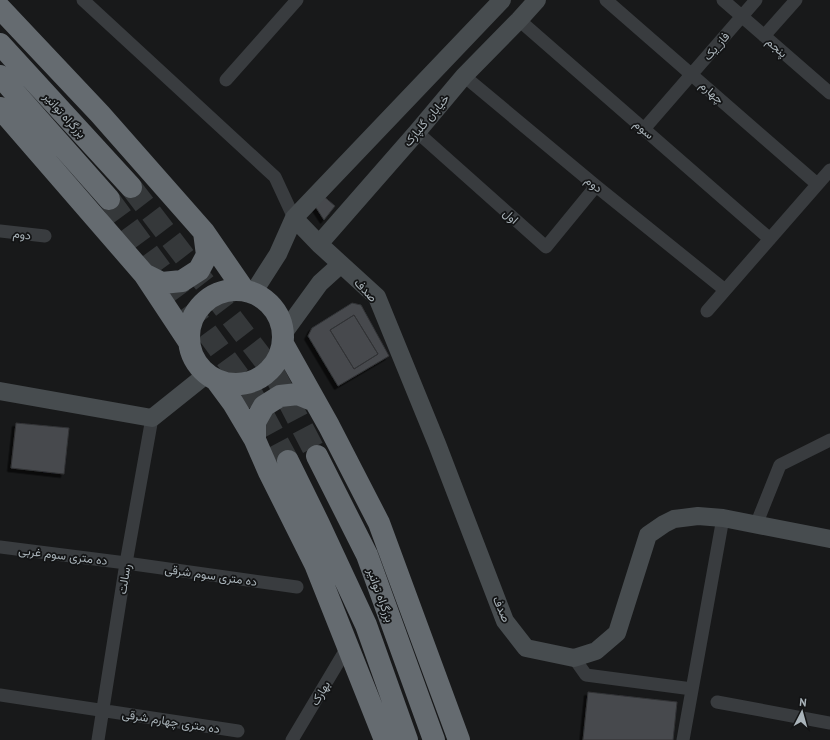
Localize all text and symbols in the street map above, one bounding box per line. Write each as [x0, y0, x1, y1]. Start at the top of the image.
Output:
street label: فاز_یک [700, 29, 733, 64]
street label: پنجم [763, 34, 791, 61]
street label: چهارم [696, 77, 727, 107]
street label: بزرگراه توانیر [39, 88, 89, 142]
street label: خیابان گلپارک [400, 91, 453, 150]
street label: سوم [630, 116, 657, 143]
street label: دوم [582, 172, 606, 196]
street label: اول [499, 205, 522, 228]
street label: دوم [12, 225, 32, 244]
street label: صدف [351, 275, 381, 305]
street label: ده متری سوم غربی [17, 542, 109, 569]
street label: ده متری سوم شرقی [164, 561, 258, 590]
street label: رسالت [114, 563, 135, 595]
street label: بزرگراه توانیر [363, 565, 398, 624]
street label: صدف [490, 594, 514, 624]
street label: بهارک [307, 678, 334, 709]
north arrow [782, 692, 822, 732]
text: N [799, 695, 807, 709]
street label: ده متری چهارم شرقی [121, 706, 221, 737]

